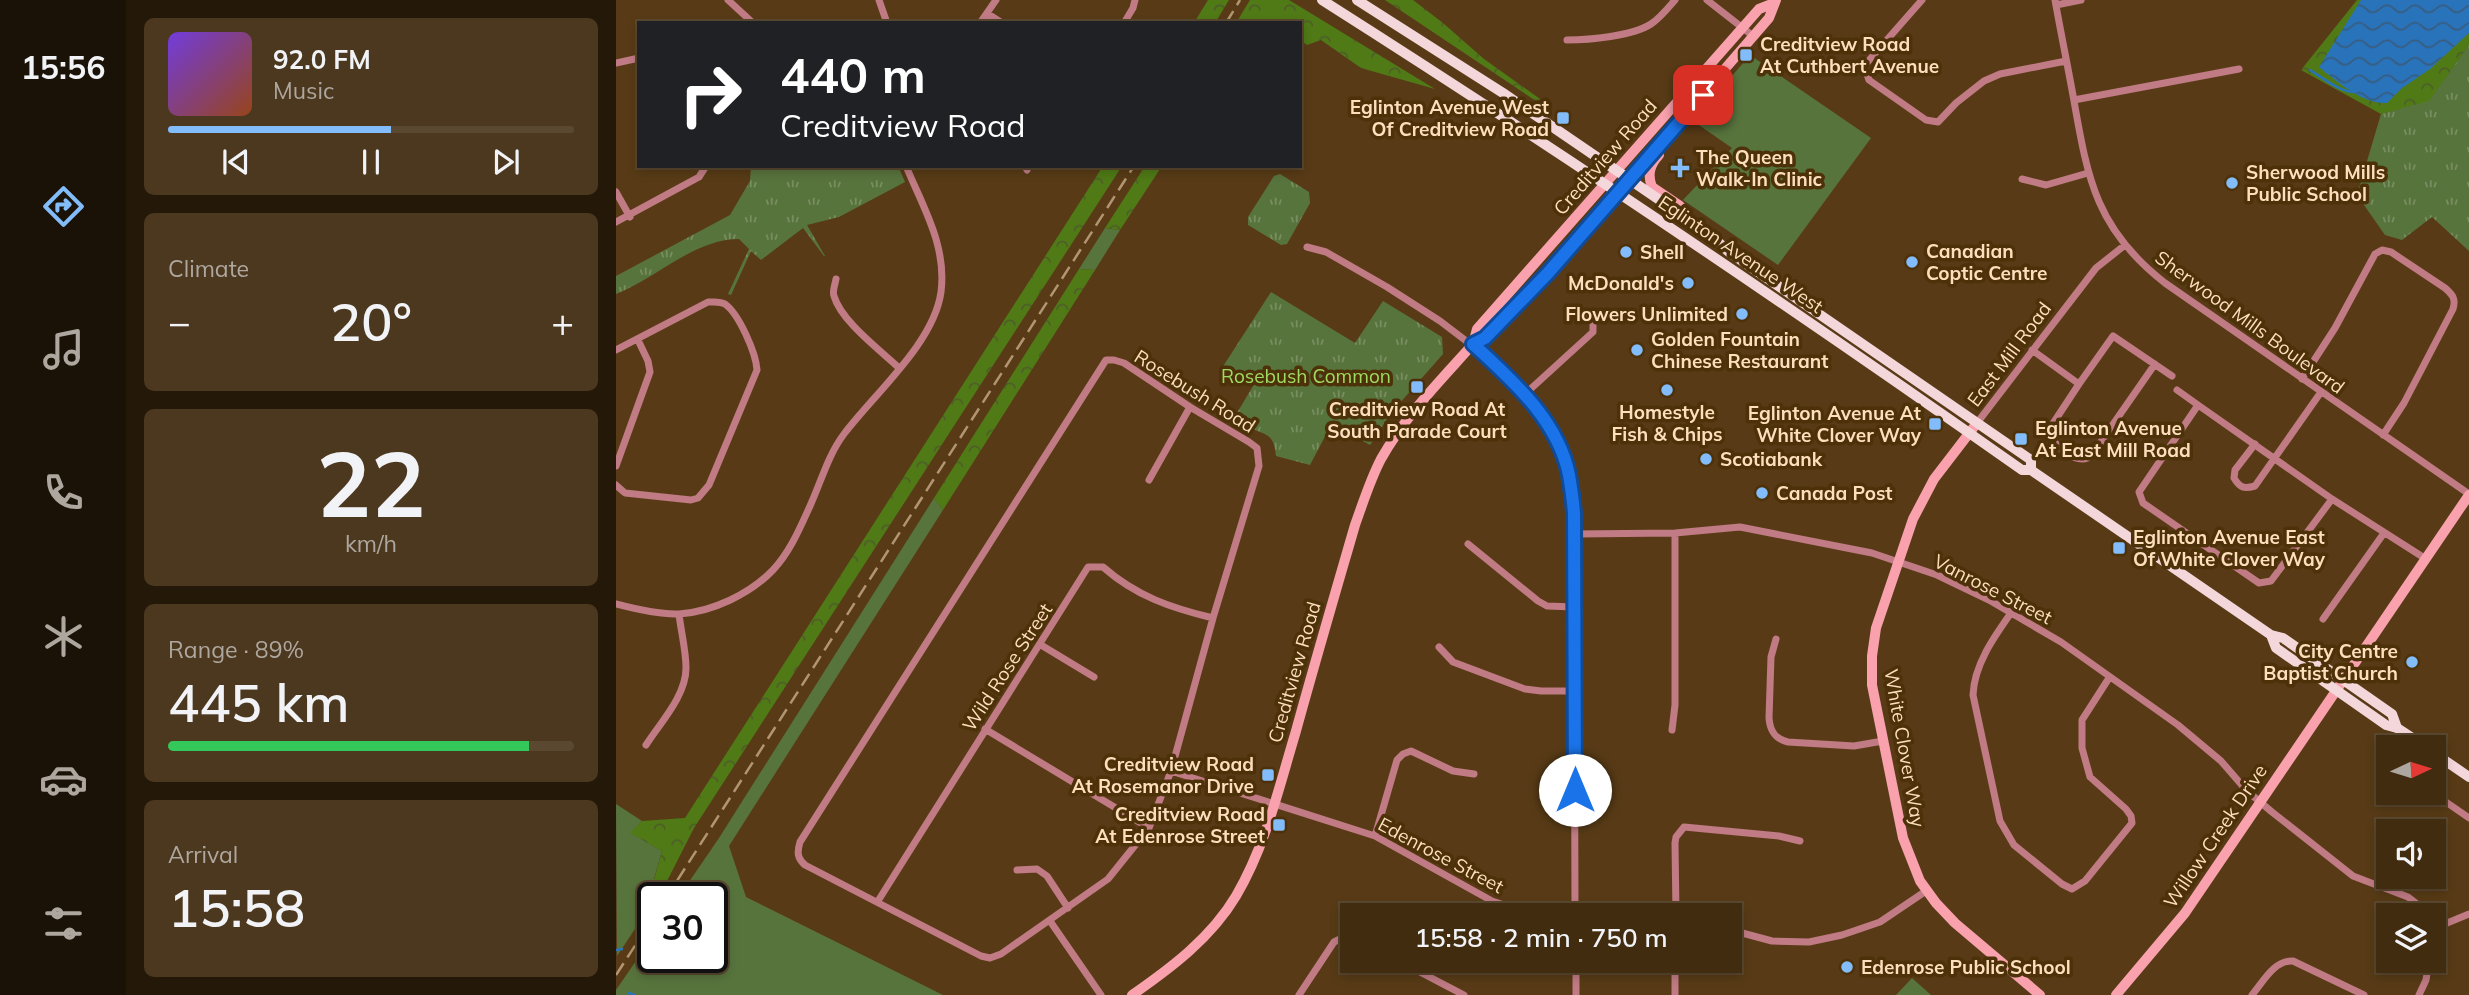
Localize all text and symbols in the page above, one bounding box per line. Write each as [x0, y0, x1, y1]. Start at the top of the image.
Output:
place label: Creditview Road At Cuthbert Avenue [1760, 32, 1939, 78]
text: 92.0 FM [273, 43, 371, 76]
text: 440 m [780, 44, 926, 105]
text: 15:56 [21, 47, 105, 87]
marker: Creditview Road At Cuthbert Avenue [1738, 47, 1754, 63]
icon: right [665, 49, 756, 140]
pin [1673, 65, 1733, 125]
text: Music [273, 76, 334, 105]
icon: arrive [1684, 76, 1722, 114]
street label: Creditview Road [1548, 94, 1662, 220]
place label: Eglinton Avenue West Of Creditview Road [1350, 95, 1549, 141]
text: Creditview Road [780, 105, 1025, 145]
marker: Eglinton Avenue West Of Creditview Road [1555, 110, 1571, 126]
icon: previous [217, 143, 255, 181]
icon: pause [352, 143, 390, 181]
icon: next [487, 143, 525, 181]
place label: The Queen Walk-In Clinic [1696, 145, 1823, 191]
marker: The Queen Walk-In Clinic [1670, 158, 1690, 178]
place label: Sherwood Mills Public School [2246, 160, 2385, 206]
marker: Sherwood Mills Public School [2224, 175, 2240, 191]
icon: directions [39, 182, 88, 231]
street label: Eglinton Avenue West [1654, 190, 1828, 318]
place label: Canadian Coptic Centre [1926, 239, 2047, 285]
place label: Shell [1640, 240, 1684, 264]
marker: Shell [1618, 244, 1634, 260]
street label: Sherwood Mills Boulevard [2151, 245, 2349, 399]
text: Climate [168, 254, 249, 283]
marker: Canadian Coptic Centre [1904, 254, 1920, 270]
place label: McDonald's [1568, 271, 1674, 295]
marker: McDonald's [1680, 275, 1696, 291]
text: 20° [330, 289, 412, 354]
street label: East Mill Road [1962, 297, 2056, 411]
text: − [168, 298, 191, 346]
text: + [551, 298, 574, 346]
place label: Flowers Unlimited [1565, 302, 1728, 326]
marker: Flowers Unlimited [1734, 306, 1750, 322]
icon: music [39, 325, 88, 374]
place label: Golden Fountain Chinese Restaurant [1651, 327, 1828, 373]
marker: Golden Fountain Chinese Restaurant [1629, 342, 1645, 358]
street label: Rosebush Road [1130, 344, 1260, 438]
park label: Rosebush Common [1221, 364, 1391, 388]
marker: Creditview Road At South Parade Court [1409, 379, 1425, 395]
marker: Homestyle Fish & Chips [1659, 382, 1675, 398]
place label: Creditview Road At South Parade Court [1327, 397, 1507, 443]
place label: Homestyle Fish & Chips [1611, 400, 1723, 446]
place label: Eglinton Avenue At White Clover Way [1748, 401, 1922, 447]
marker: Eglinton Avenue At White Clover Way [1927, 416, 1943, 432]
place label: Eglinton Avenue At East Mill Road [2035, 416, 2191, 462]
text: 22 [316, 426, 426, 540]
marker: Eglinton Avenue At East Mill Road [2013, 431, 2029, 447]
place label: Scotiabank [1720, 447, 1823, 471]
marker: Scotiabank [1698, 451, 1714, 467]
icon: phone [39, 468, 88, 517]
place label: Canada Post [1776, 481, 1893, 505]
marker: Canada Post [1754, 485, 1770, 501]
place label: Eglinton Avenue East Of White Clover Way [2133, 525, 2326, 571]
text: km/h [345, 529, 397, 558]
marker: Eglinton Avenue East Of White Clover Way [2111, 540, 2127, 556]
street label: Vanrose Street [1930, 549, 2056, 629]
street label: Wild Rose Street [957, 598, 1057, 735]
street label: Creditview Road [1262, 599, 1326, 745]
icon: climate [39, 612, 88, 661]
text: Range · 89% [168, 635, 304, 664]
place label: City Centre Baptist Church [2263, 639, 2398, 685]
marker: City Centre Baptist Church [2404, 654, 2420, 670]
street label: White Clover Way [1879, 667, 1931, 829]
text: 445 km [168, 670, 349, 735]
north arrow [2376, 735, 2446, 805]
map controls [2376, 735, 2446, 973]
place label: Creditview Road At Rosemanor Drive [1072, 752, 1254, 798]
position arrow [1538, 753, 1612, 827]
icon: car [39, 755, 88, 804]
street label: Willow Creek Drive [2158, 760, 2272, 912]
marker: Creditview Road At Rosemanor Drive [1260, 767, 1276, 783]
place label: Creditview Road At Edenrose Street [1095, 802, 1265, 848]
street label: Edenrose Street [1374, 812, 1508, 898]
marker: Creditview Road At Edenrose Street [1271, 817, 1287, 833]
button: sound [2376, 819, 2446, 889]
text: Arrival [168, 840, 238, 869]
text: 15:58 [168, 875, 305, 940]
speed limit sign: 30 [637, 882, 728, 973]
icon: filters [39, 899, 88, 948]
button: layers [2376, 903, 2446, 973]
text: 15:58 · 2 min · 750 m [1414, 921, 1668, 954]
place label: Edenrose Public School [1861, 955, 2071, 979]
marker: Edenrose Public School [1839, 959, 1855, 975]

